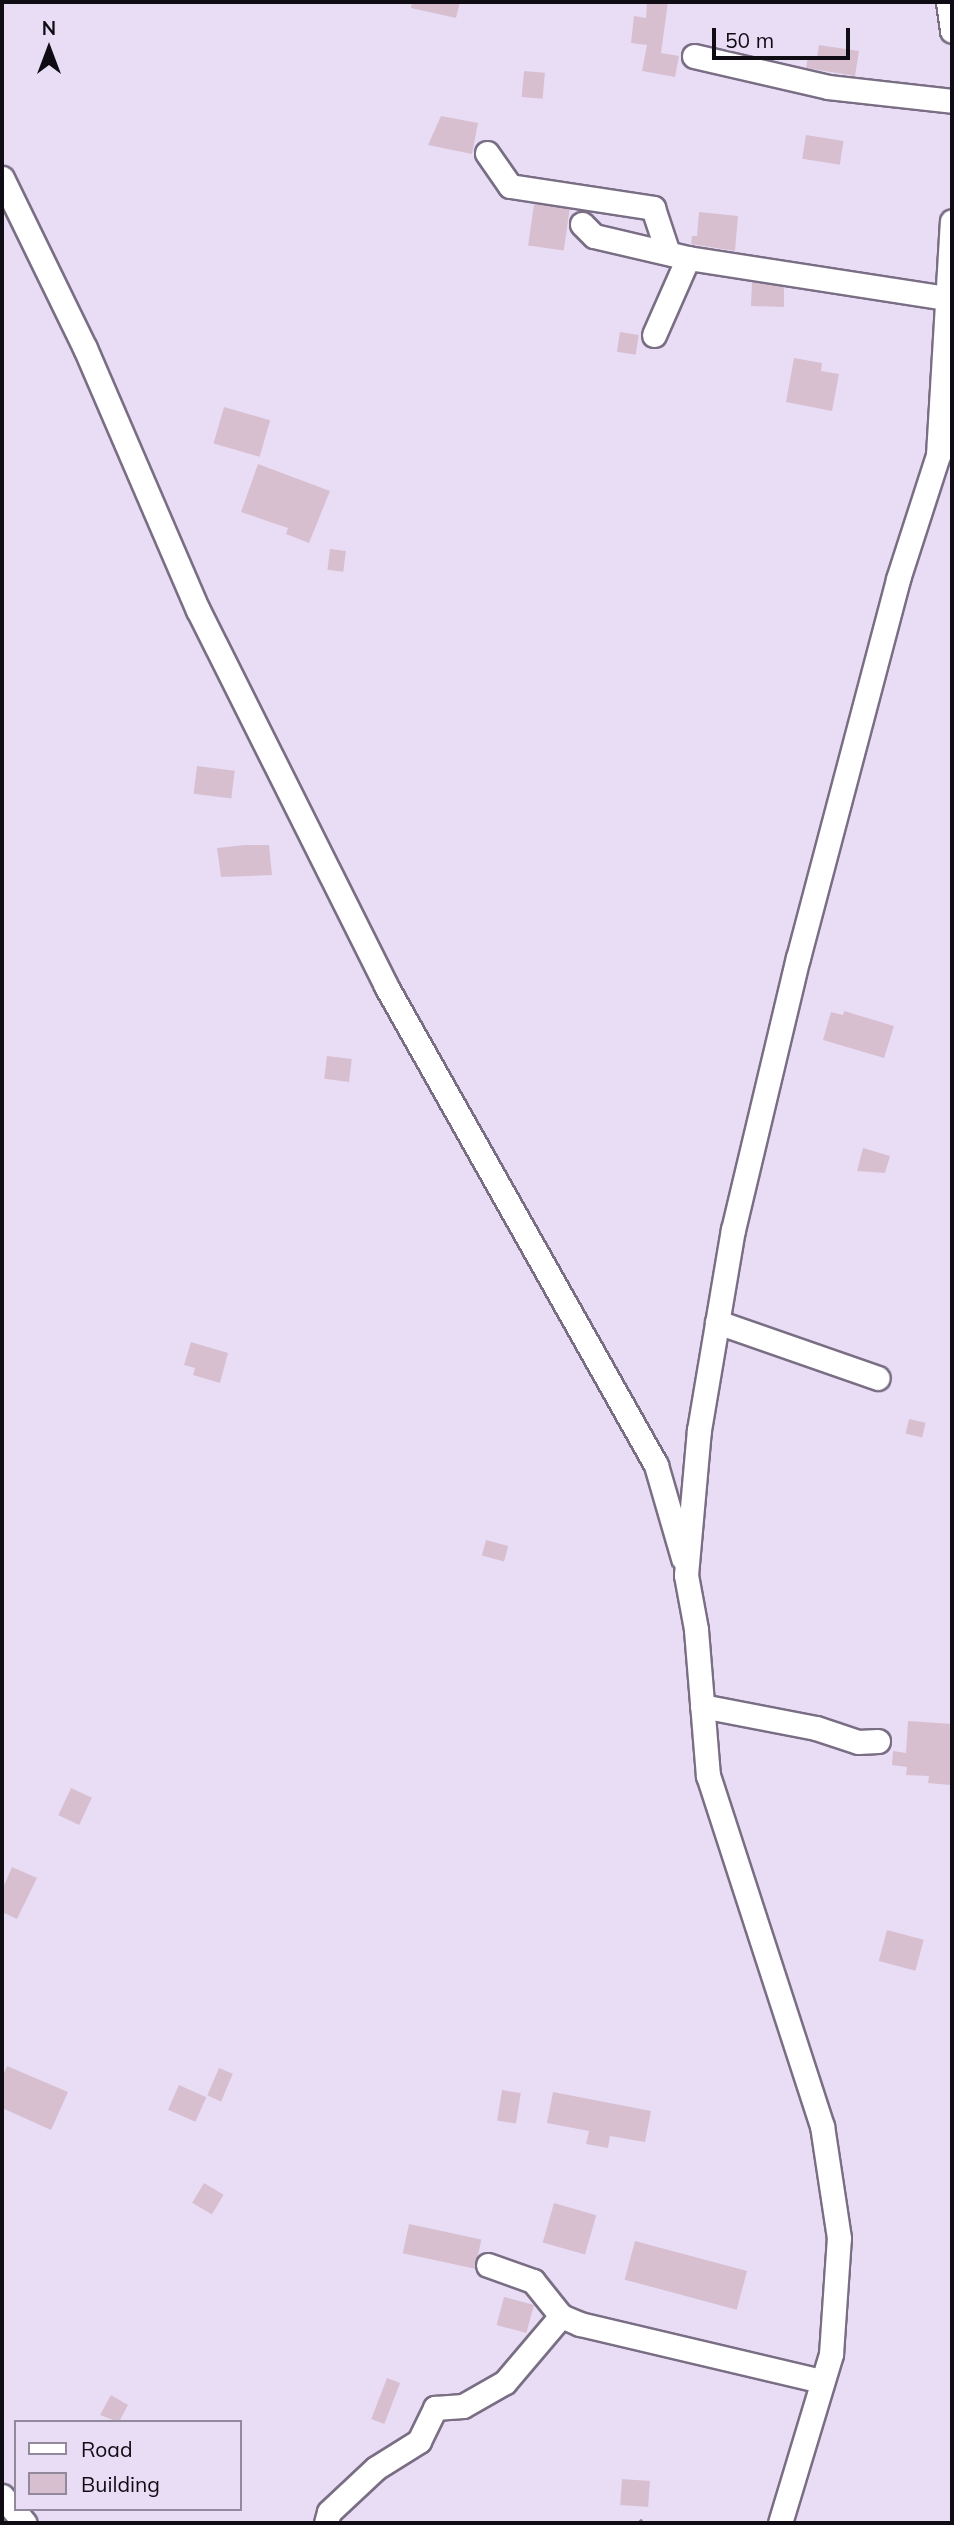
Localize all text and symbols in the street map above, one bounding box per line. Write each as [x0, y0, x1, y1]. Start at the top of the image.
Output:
north arrow [14, 14, 84, 84]
scale bar [716, 14, 854, 58]
text: N [42, 16, 56, 40]
text: 50 m [725, 27, 774, 53]
legend [14, 2420, 242, 2511]
text: Road [81, 2436, 132, 2462]
text: Building [81, 2471, 160, 2497]

